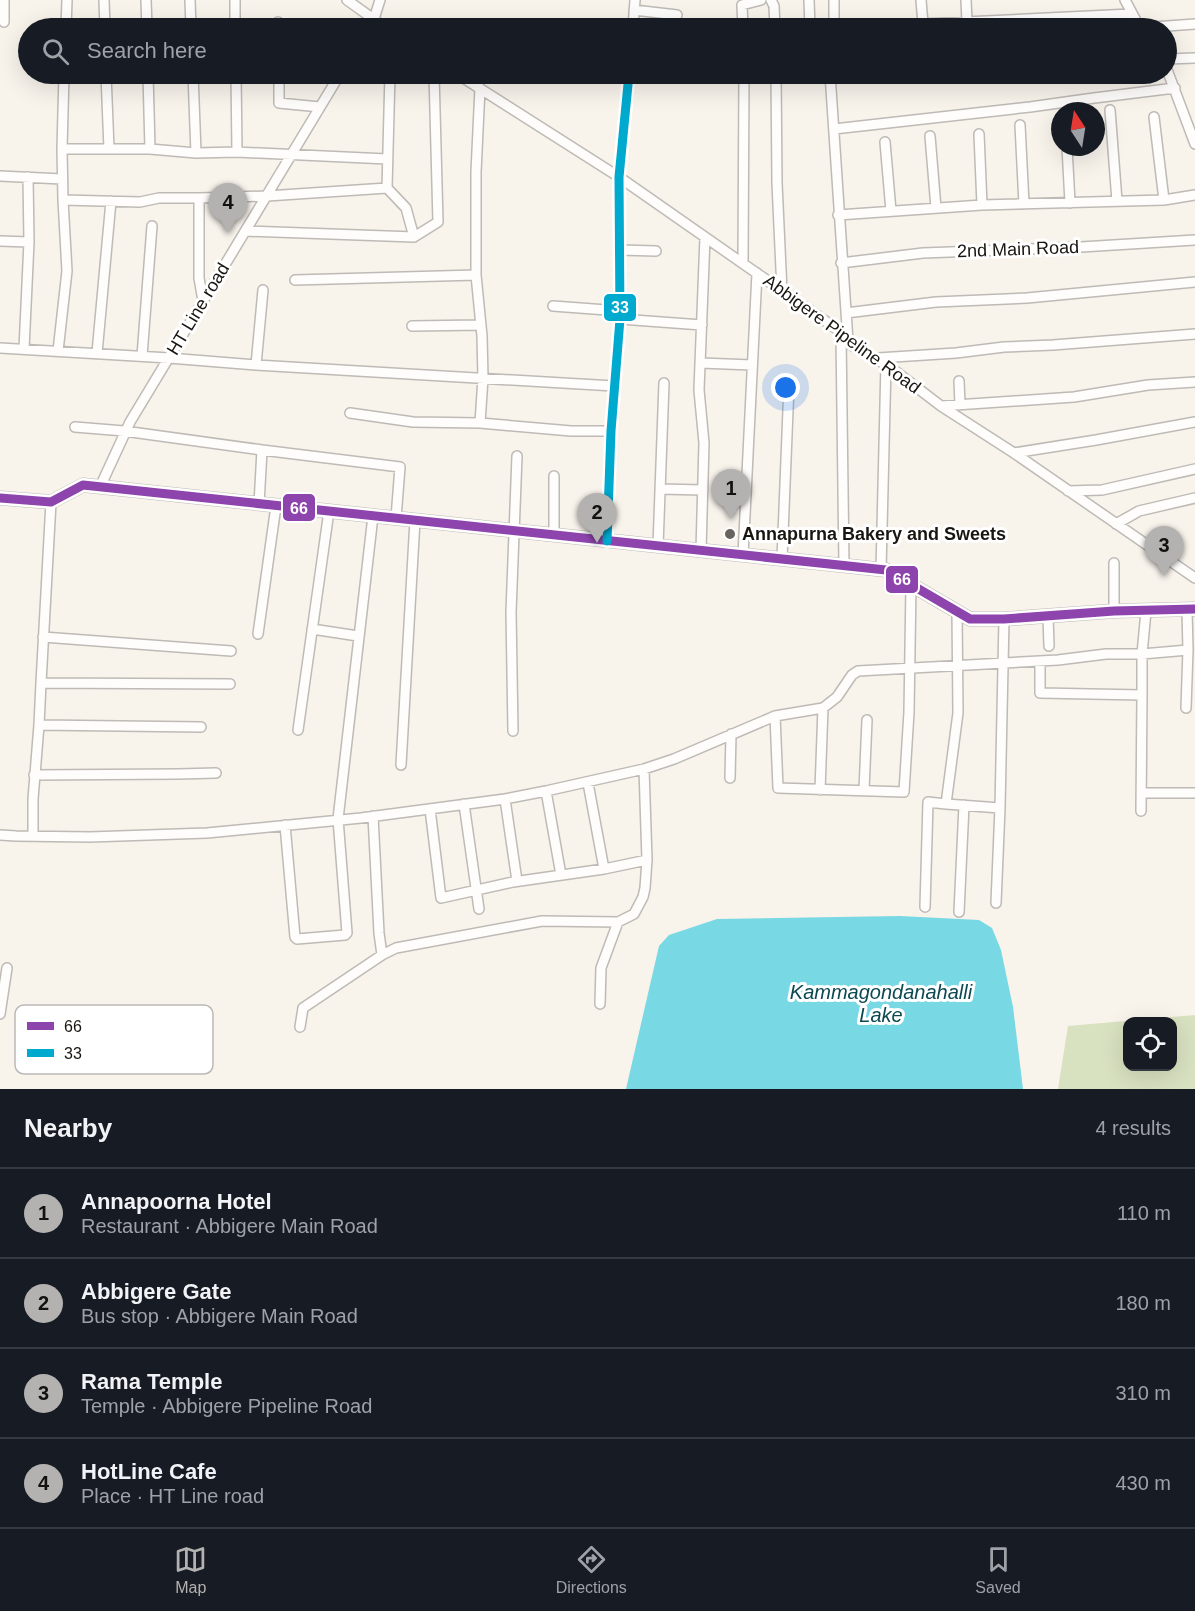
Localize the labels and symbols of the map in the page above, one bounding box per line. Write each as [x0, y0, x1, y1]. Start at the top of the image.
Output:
north arrow [1051, 102, 1105, 156]
pin: 4 [208, 184, 248, 233]
street label: 2nd Main Road [957, 237, 1079, 261]
street label: HT Line road [163, 259, 233, 359]
street label: Abbigere Pipeline Road [760, 270, 924, 398]
line badge: 33 [603, 293, 637, 322]
text: 33 [611, 299, 629, 316]
your location [771, 373, 800, 402]
pin: 1 [712, 470, 750, 519]
line badge: 66 [282, 493, 316, 522]
pin: 2 [578, 494, 616, 543]
text: 66 [290, 500, 308, 517]
place label: Annapurna Bakery and Sweets [742, 524, 1006, 544]
pin: 3 [1144, 526, 1184, 576]
marker: Annapurna Bakery and Sweets [723, 527, 737, 541]
line badge: 66 [885, 565, 919, 594]
text: 66 [893, 571, 911, 588]
water label: Kammagondanahalli Lake [790, 981, 973, 1026]
legend [15, 1005, 213, 1074]
text: 66 [64, 1018, 82, 1035]
text: 33 [64, 1045, 82, 1062]

